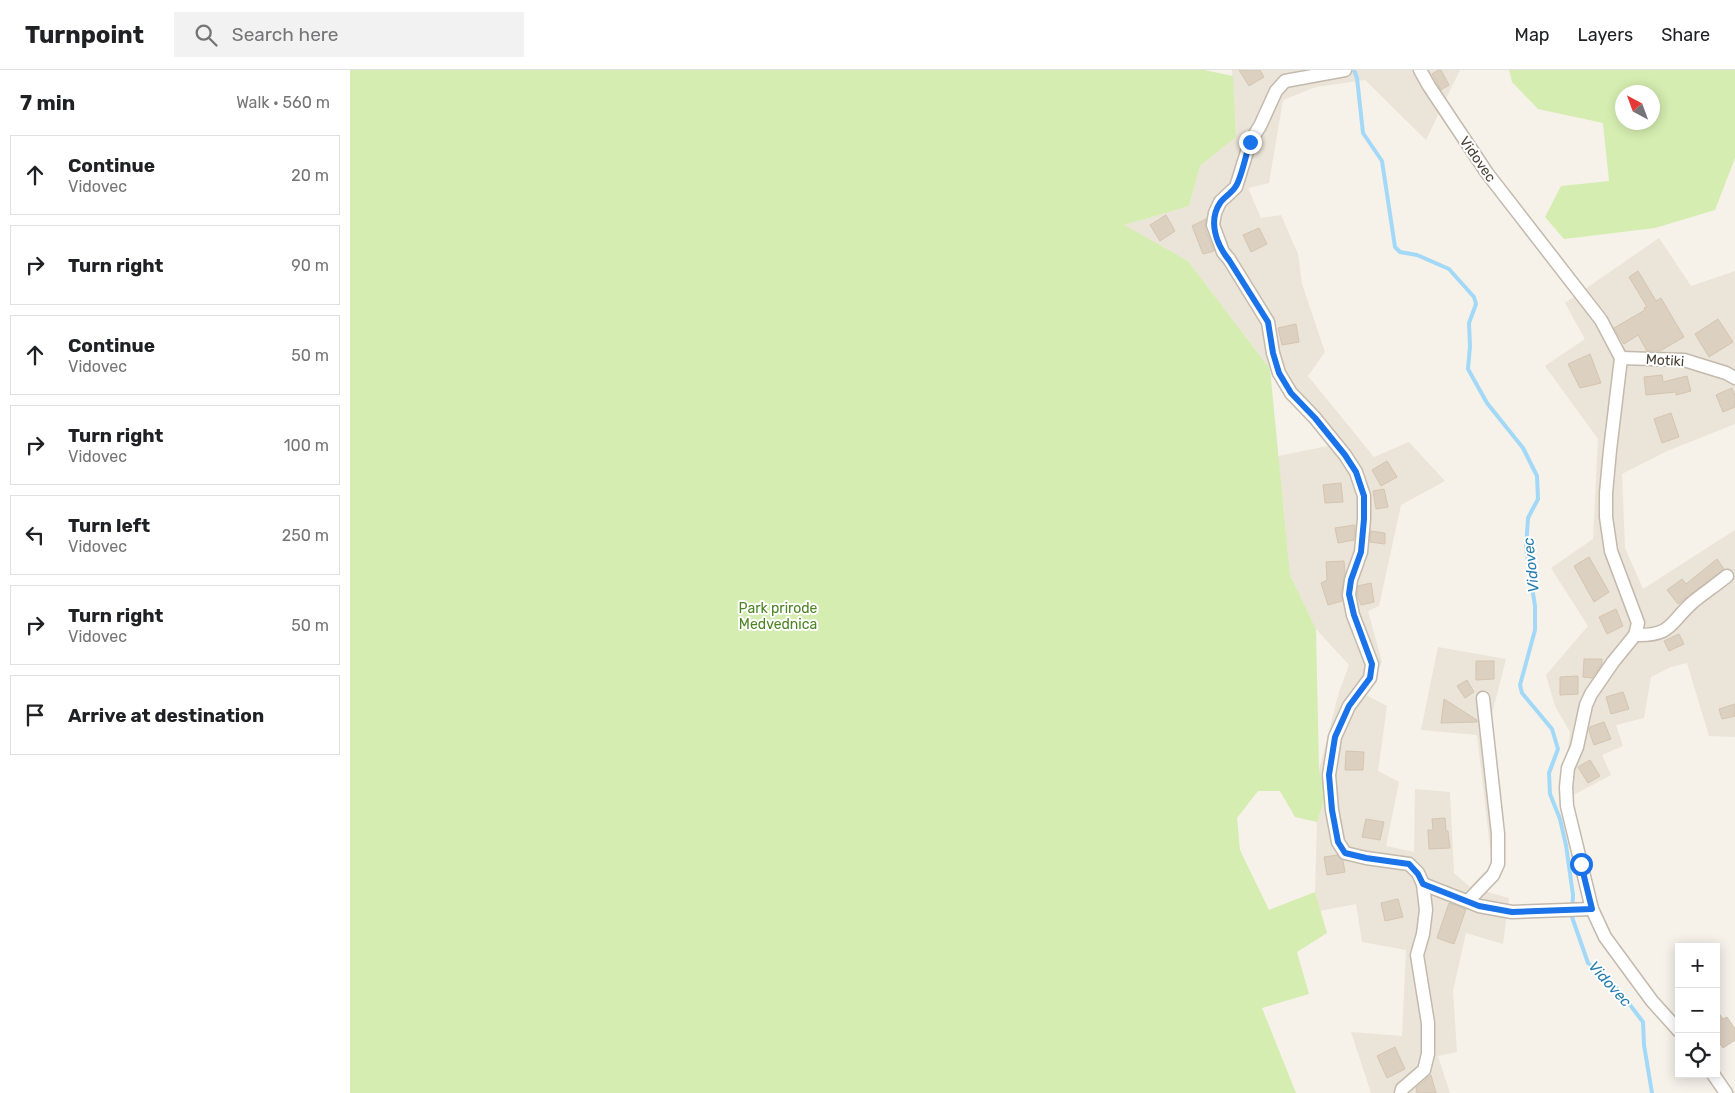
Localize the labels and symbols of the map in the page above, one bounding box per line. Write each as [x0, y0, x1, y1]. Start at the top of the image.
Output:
north arrow [1615, 85, 1660, 130]
route end [1239, 131, 1262, 154]
street label: Vidovec [1456, 133, 1500, 186]
street label: Motiki [1645, 351, 1685, 370]
water label: Vidovec [1519, 537, 1543, 593]
park label: Park prirode Medvednica [739, 600, 818, 633]
route start [1570, 853, 1593, 876]
water label: Vidovec [1585, 957, 1635, 1011]

